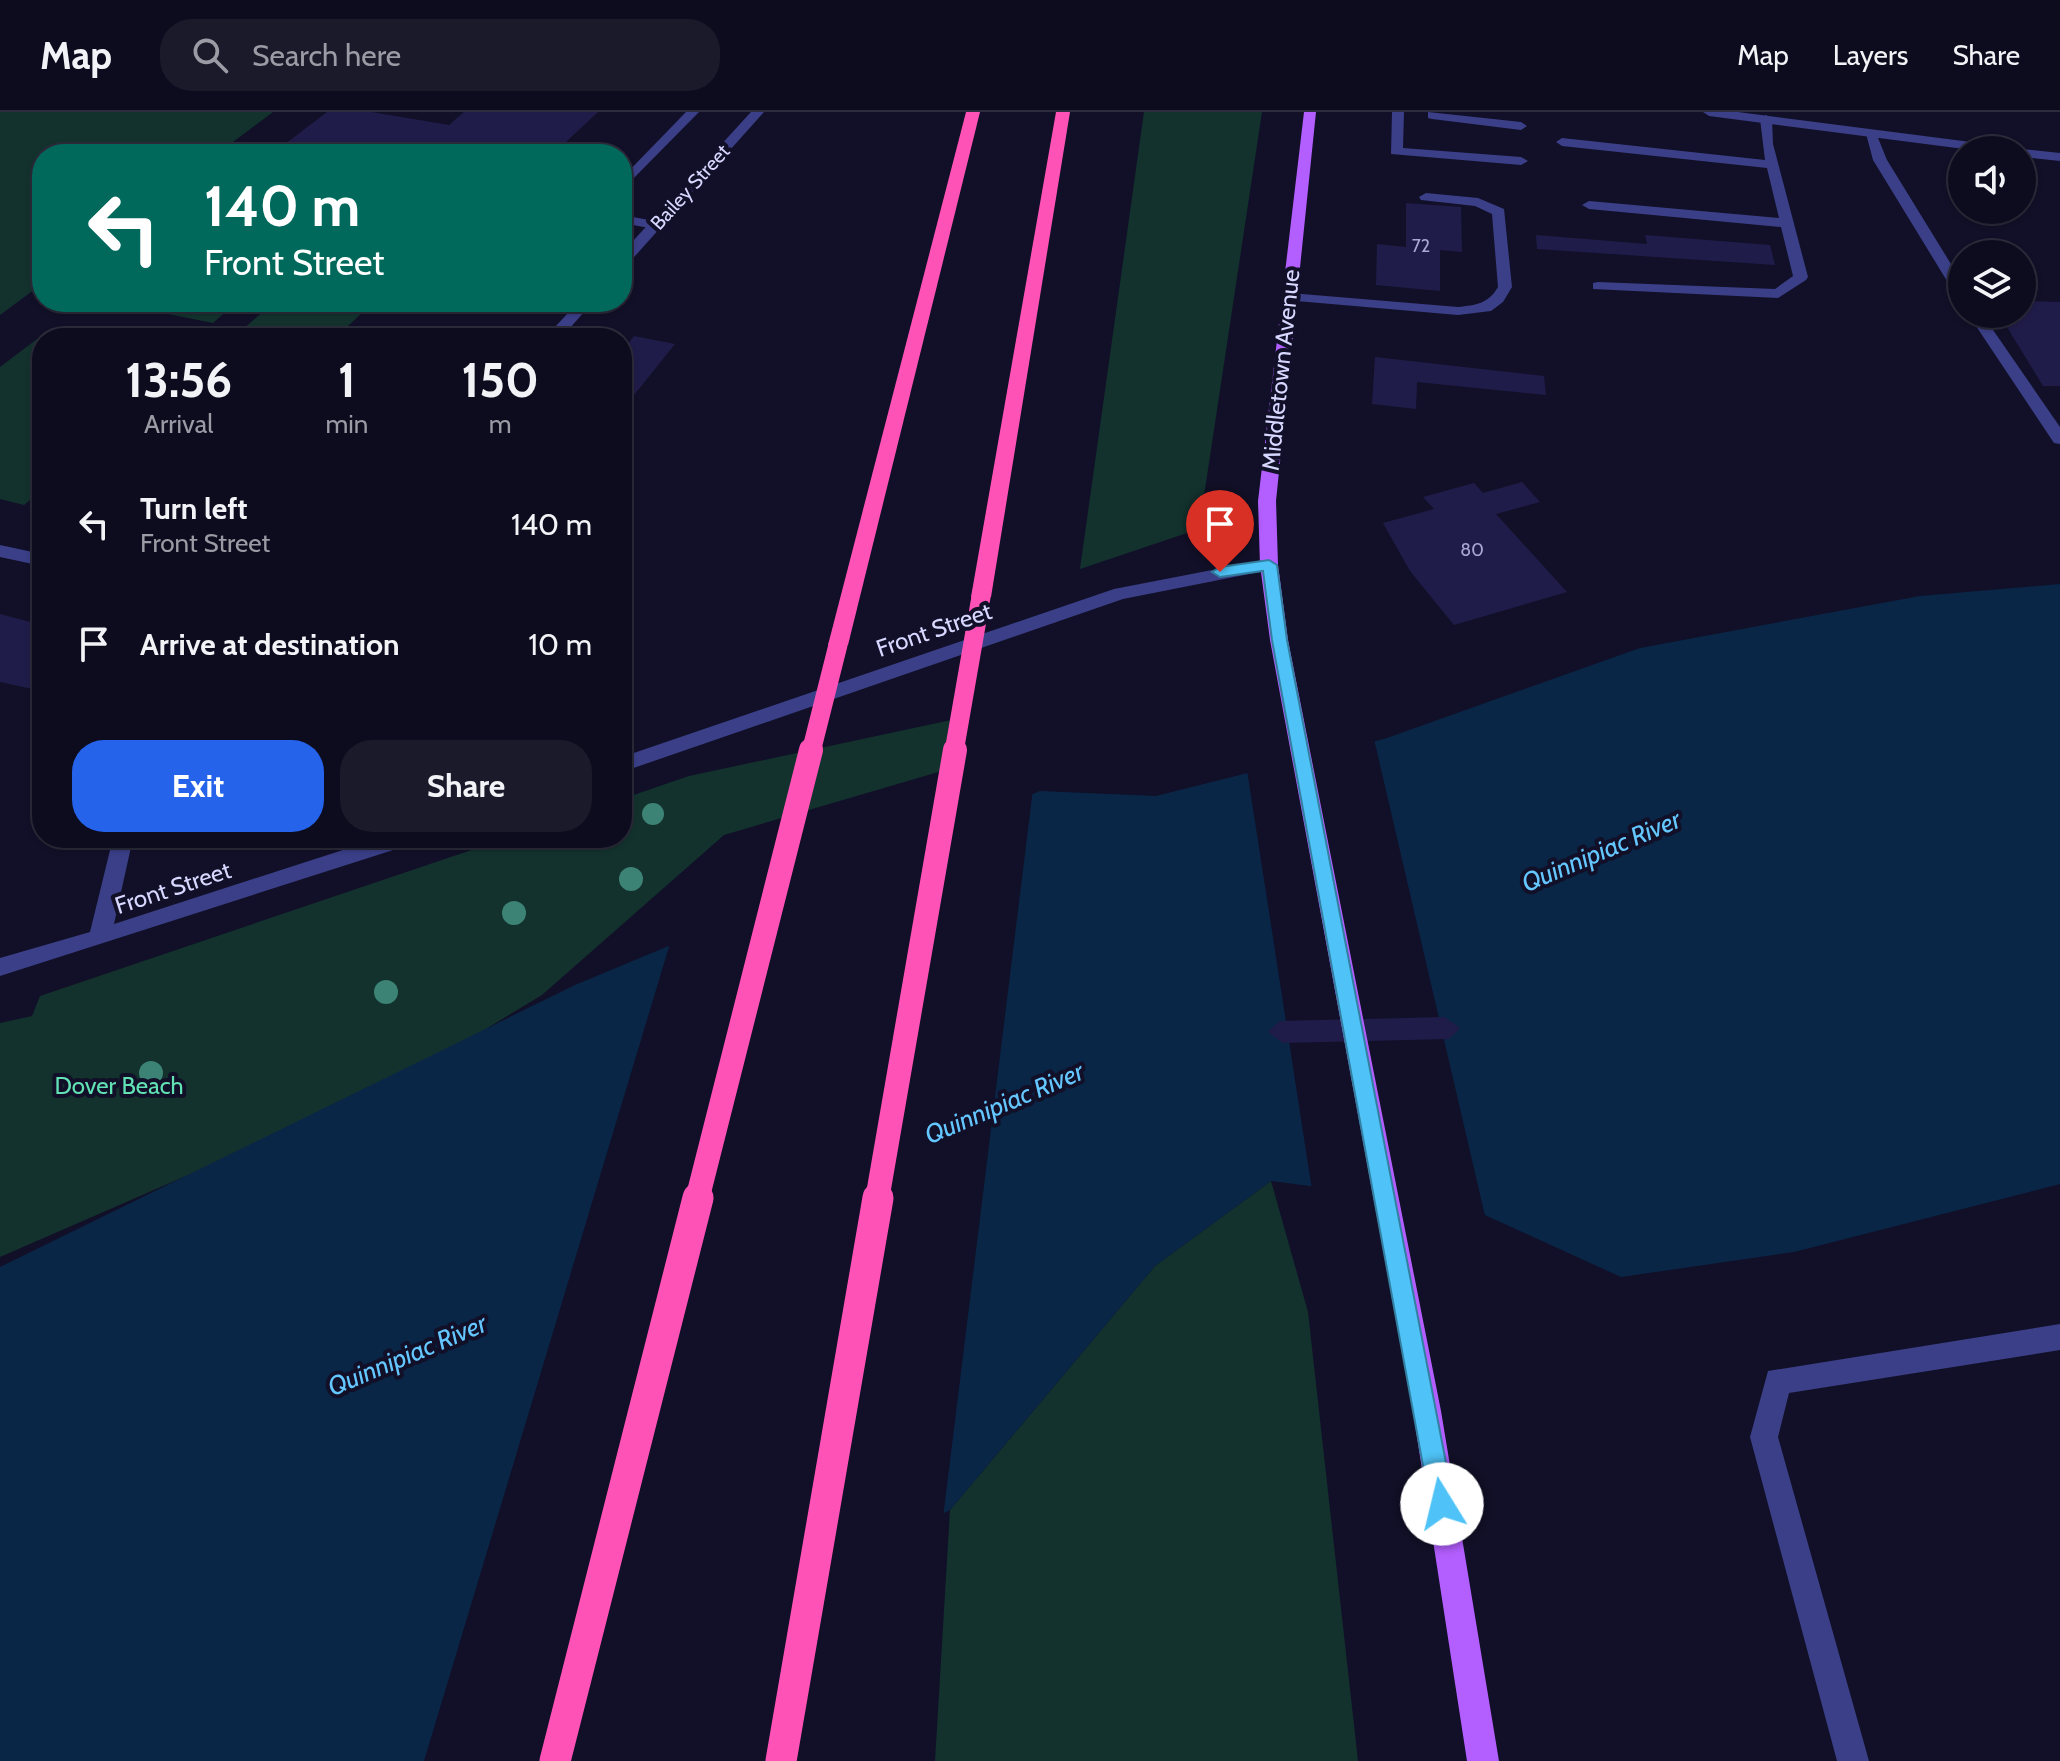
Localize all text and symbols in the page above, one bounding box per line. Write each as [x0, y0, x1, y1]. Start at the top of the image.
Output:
search box [160, 19, 720, 91]
text: Map [40, 32, 112, 79]
icon: search [188, 33, 232, 77]
text: Search here [252, 37, 401, 74]
text: Map [1737, 38, 1789, 72]
text: Layers [1833, 38, 1908, 72]
text: Share [1952, 38, 2020, 72]
map controls [1948, 136, 2036, 328]
button: sound [1948, 136, 2036, 224]
street label: Bailey Street [645, 139, 735, 235]
text: 140 m [204, 172, 360, 240]
icon: left [72, 176, 176, 280]
house number: 72 [1412, 235, 1430, 257]
text: Front Street [204, 240, 385, 284]
button: layers [1948, 240, 2036, 328]
street label: Middletown Avenue [1256, 268, 1305, 472]
text: 13:56 [125, 351, 232, 409]
text: 1 [338, 351, 356, 409]
text: 150 [461, 351, 539, 409]
text: Arrival [144, 408, 213, 440]
text: min [325, 408, 368, 440]
text: m [489, 408, 512, 440]
text: Turn left [140, 490, 248, 527]
pin [1186, 490, 1254, 572]
icon: left [72, 502, 116, 546]
icon: arrive [1198, 502, 1242, 546]
text: 140 m [511, 506, 592, 543]
text: Front Street [140, 527, 270, 559]
house number: 80 [1460, 539, 1484, 561]
street label: Front Street [872, 596, 995, 663]
icon: arrive [72, 622, 116, 666]
text: Arrive at destination [140, 626, 400, 663]
text: 10 m [528, 626, 592, 663]
button: Exit [72, 740, 324, 832]
button: Share [340, 740, 592, 832]
water label: Quinnipiac River [1517, 803, 1686, 899]
street label: Front Street [111, 855, 235, 920]
water label: Quinnipiac River [920, 1055, 1089, 1151]
park label: Dover Beach [54, 1071, 184, 1100]
water label: Quinnipiac River [323, 1307, 492, 1403]
position arrow [1400, 1462, 1484, 1546]

